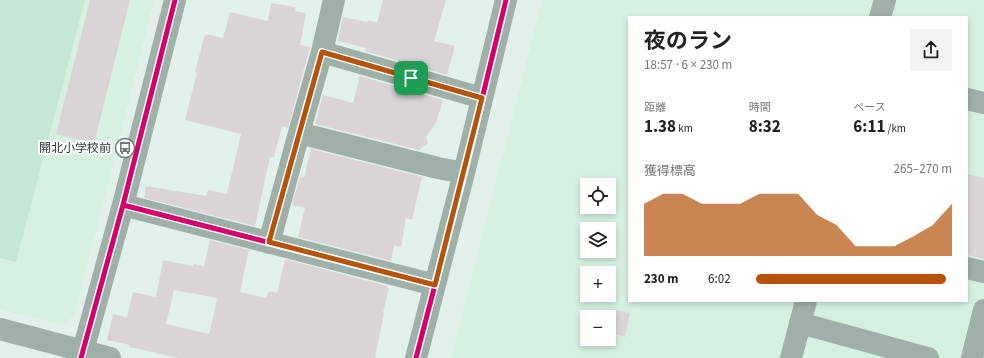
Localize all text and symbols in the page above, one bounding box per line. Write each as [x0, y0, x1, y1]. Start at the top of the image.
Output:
text: 夜のラン [644, 25, 732, 57]
button: share [910, 29, 952, 71]
text: 18:57 · 6 × 230 m [644, 56, 732, 74]
pin [394, 61, 428, 95]
icon: arrive [400, 67, 422, 89]
text: 距離 [644, 100, 666, 115]
text: 時間 [749, 100, 771, 115]
text: ペース [853, 100, 886, 115]
text: 1.38 [644, 115, 676, 139]
text: 8:32 [749, 115, 781, 139]
text: 6:11 [853, 115, 885, 139]
text: km [676, 121, 693, 136]
text: /km [885, 121, 906, 136]
bus stop icon: 開北小学校前 [114, 137, 136, 159]
place label: 開北小学校前 [39, 140, 111, 157]
text: 265–270 m [894, 160, 952, 178]
text: 獲得標高 [644, 162, 696, 180]
map controls [580, 178, 616, 346]
button: locate [580, 178, 616, 214]
button: layers [580, 222, 616, 258]
button: + [580, 266, 616, 302]
text: 230 m [644, 270, 678, 288]
text: 6:02 [708, 270, 731, 288]
button: − [580, 310, 616, 346]

